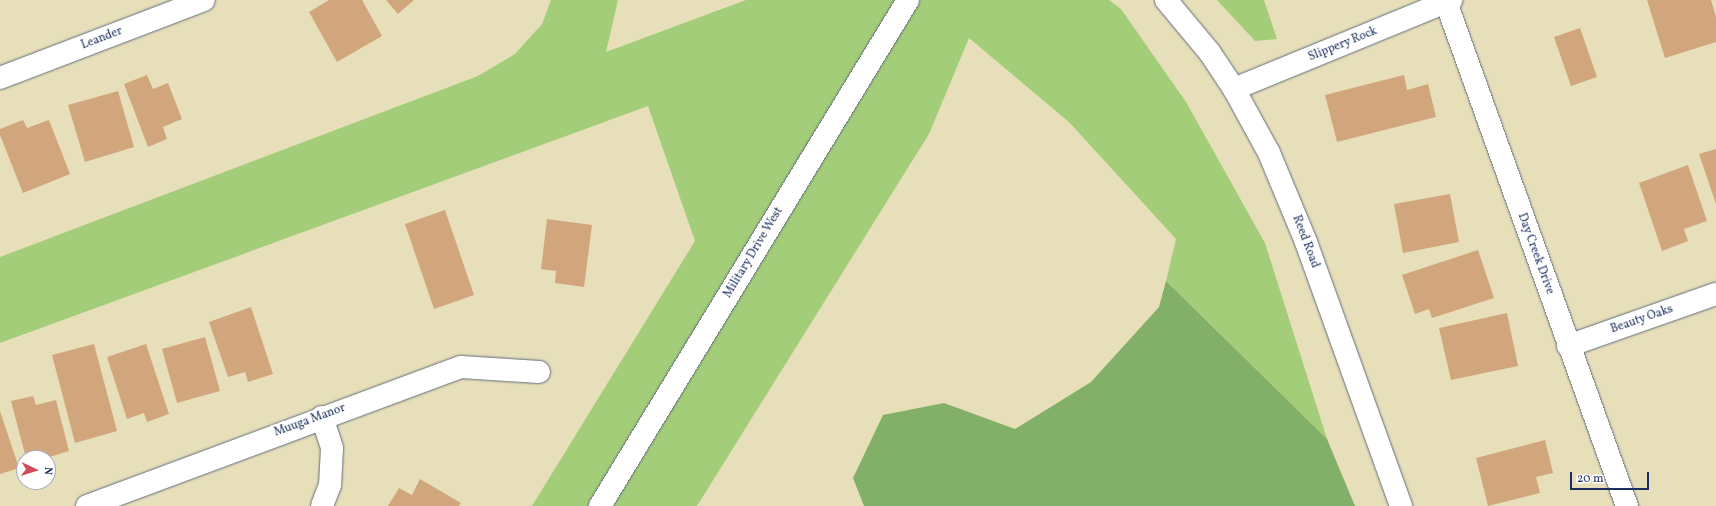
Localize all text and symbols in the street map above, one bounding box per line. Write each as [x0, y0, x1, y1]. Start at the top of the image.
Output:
street label: Leander [79, 25, 125, 53]
street label: Slippery Rock [1306, 25, 1380, 65]
street label: Military Drive West [721, 205, 787, 301]
street label: Day Creek Drive [1514, 211, 1556, 297]
street label: Reed Road [1288, 213, 1322, 271]
street label: Beauty Oaks [1609, 303, 1675, 337]
street label: Muuga Manor [272, 401, 348, 441]
north arrow [16, 450, 56, 490]
scale bar [1572, 464, 1651, 490]
text: N [40, 466, 55, 475]
text: 20 m [1577, 471, 1604, 487]

